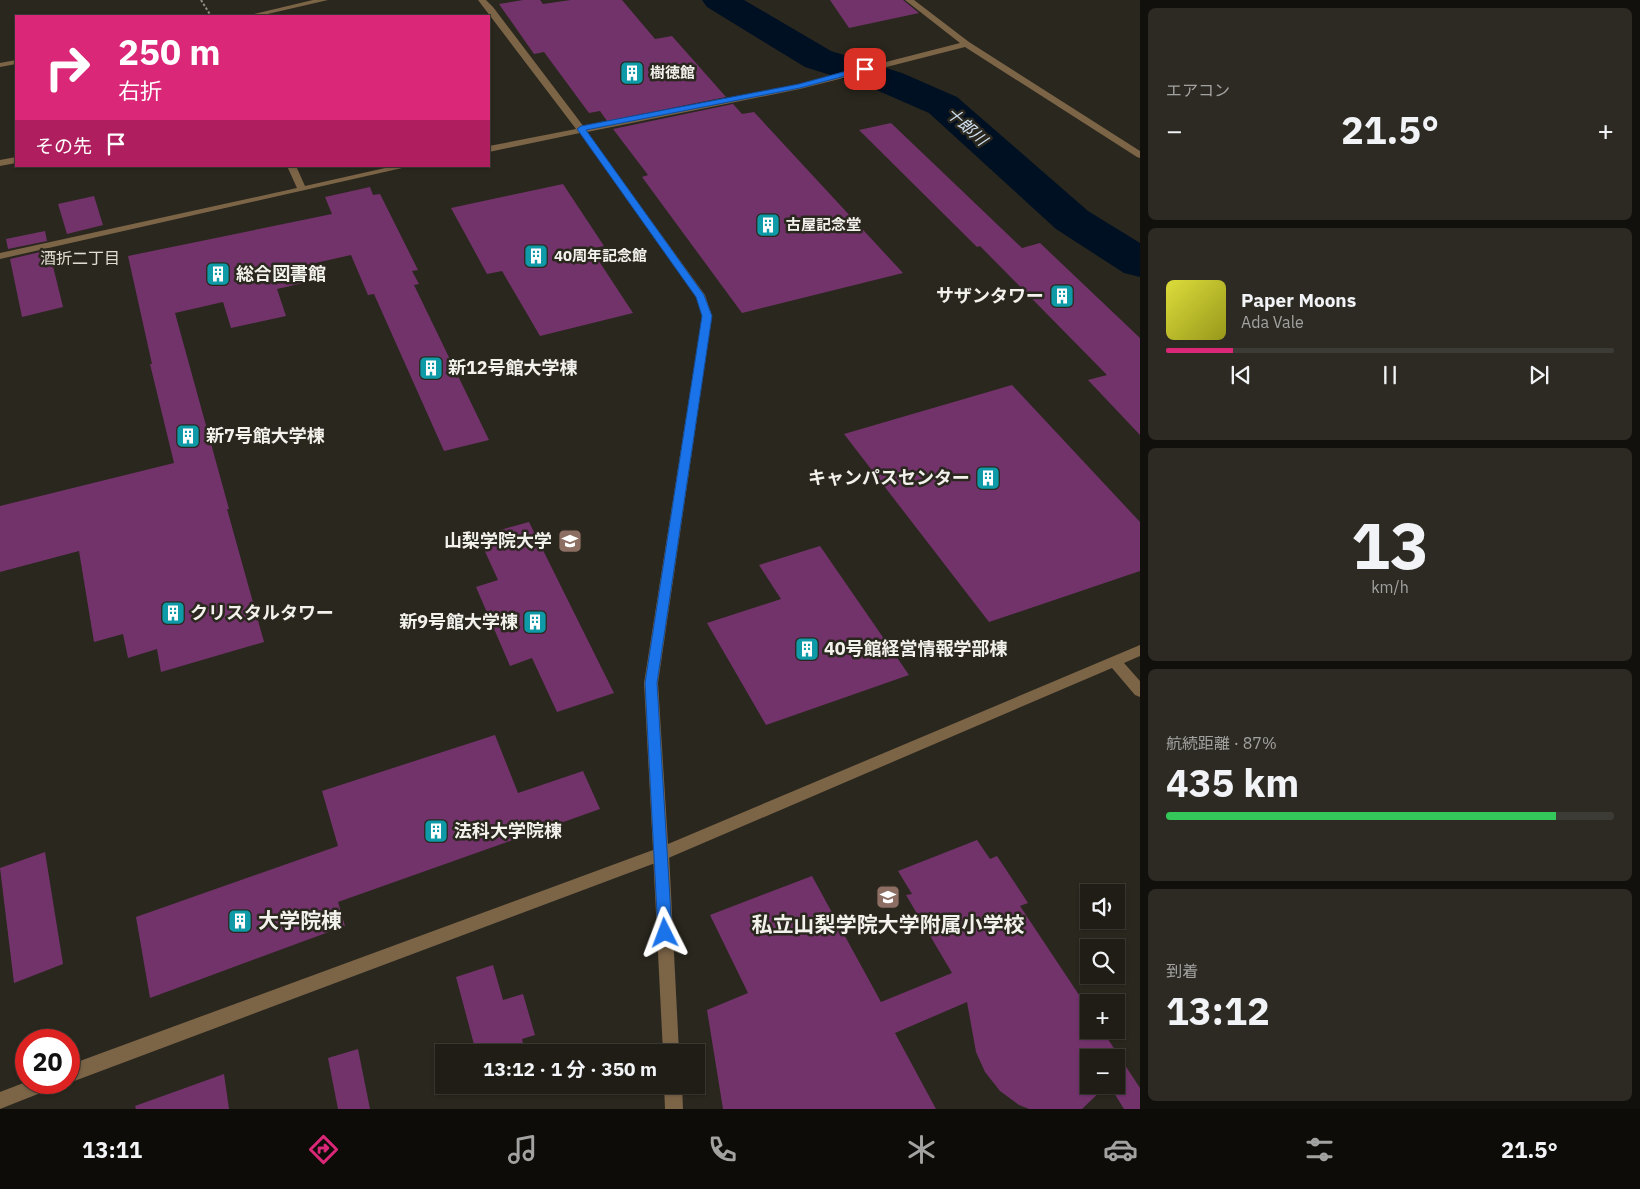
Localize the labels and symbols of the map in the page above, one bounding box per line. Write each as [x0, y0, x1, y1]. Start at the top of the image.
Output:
pin [844, 48, 886, 90]
building icon: 樹徳館 [619, 60, 645, 86]
place label: 樹徳館 [650, 63, 695, 82]
water label: 十郎川 [942, 103, 993, 151]
building icon: 古屋記念堂 [755, 212, 781, 238]
place label: 古屋記念堂 [786, 215, 861, 234]
building icon: 40周年記念館 [523, 243, 549, 269]
place label: 40周年記念館 [554, 246, 647, 265]
district label: 酒折二丁目 [40, 248, 120, 268]
building icon: 総合図書館 [205, 261, 231, 287]
place label: 総合図書館 [236, 262, 326, 285]
building icon: サザンタワー [1049, 283, 1075, 309]
place label: サザンタワー [936, 284, 1044, 307]
building icon: 新12号館大学棟 [418, 355, 444, 381]
place label: 新12号館大学棟 [448, 356, 578, 379]
building icon: 新7号館大学棟 [175, 423, 201, 449]
place label: 新7号館大学棟 [206, 424, 325, 447]
building icon: キャンパスセンター [975, 465, 1001, 491]
place label: キャンパスセンター [808, 466, 970, 489]
school or university icon: 山梨学院大学 [557, 528, 583, 554]
place label: 山梨学院大学 [444, 529, 552, 552]
building icon: クリスタルタワー [160, 600, 186, 626]
place label: クリスタルタワー [190, 601, 334, 624]
building icon: 新9号館大学棟 [522, 609, 548, 635]
place label: 新9号館大学棟 [399, 610, 518, 633]
building icon: 40号館経営情報学部棟 [794, 636, 820, 662]
place label: 40号館経営情報学部棟 [824, 637, 1008, 660]
building icon: 法科大学院棟 [423, 818, 449, 844]
place label: 法科大学院棟 [454, 819, 562, 842]
school or university icon: 私立山梨学院大学附属小学校 [875, 884, 901, 910]
place label: 大学院棟 [258, 906, 342, 934]
position arrow [638, 906, 690, 958]
building icon: 大学院棟 [227, 908, 253, 934]
place label: 私立山梨学院大学附属小学校 [752, 910, 1025, 938]
speed limit sign: 20 [15, 1029, 80, 1094]

